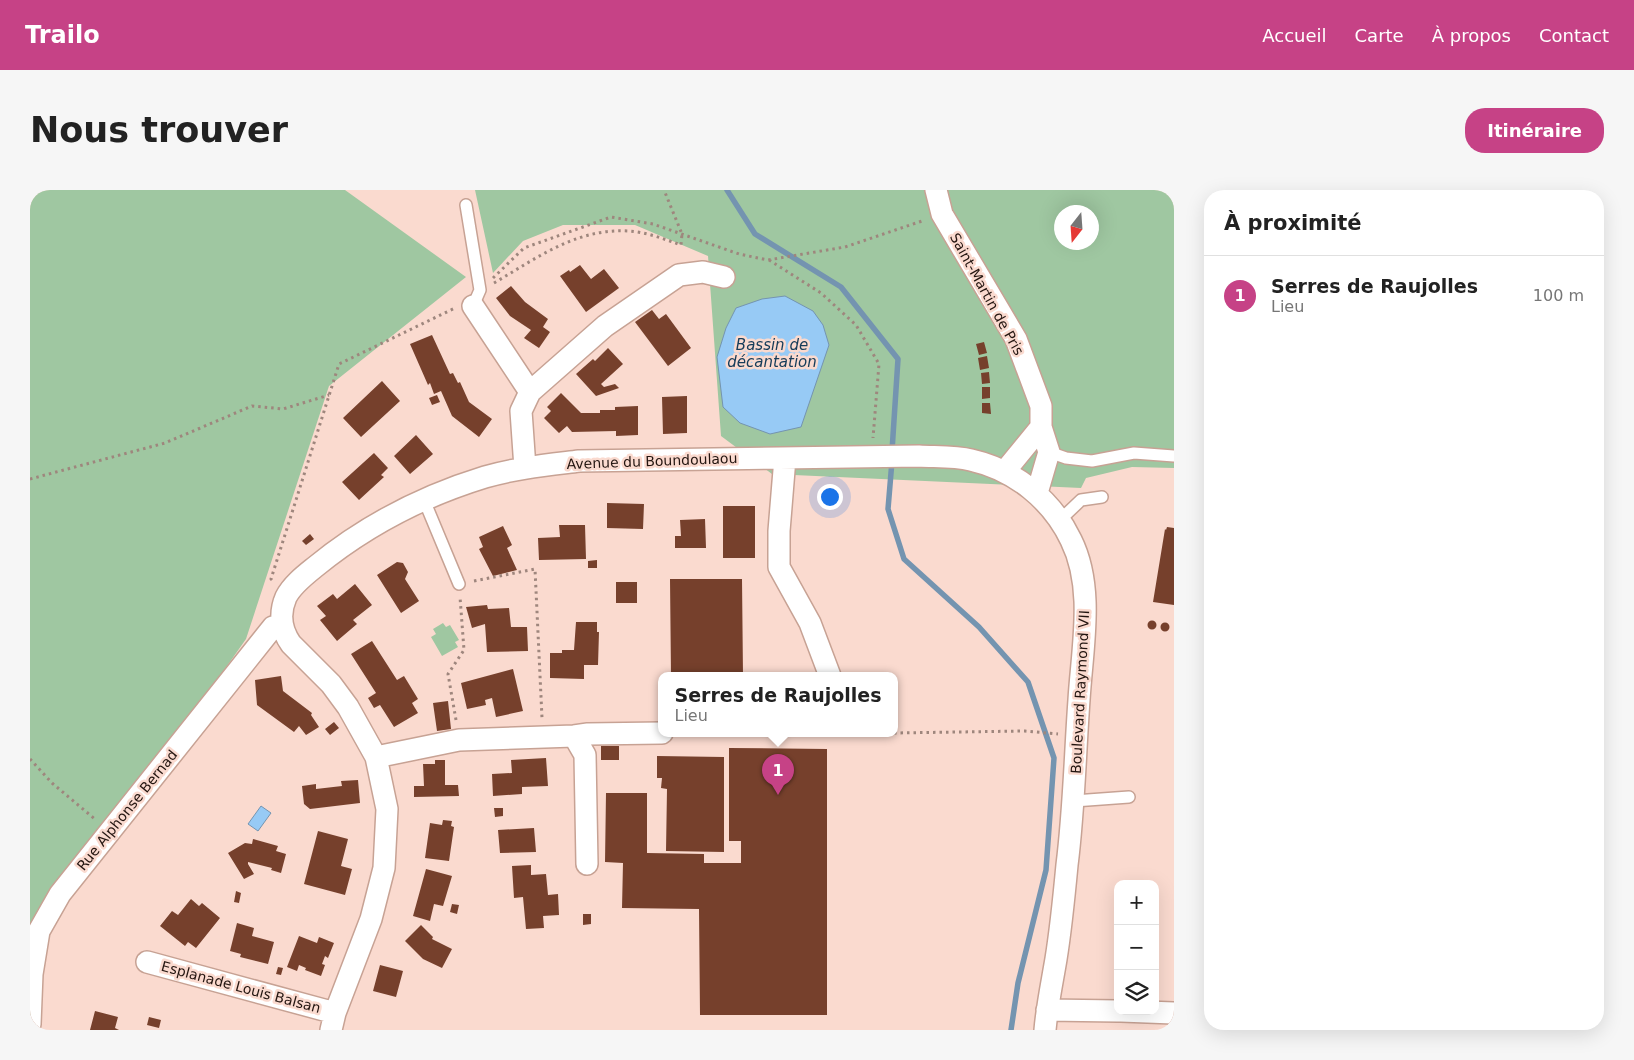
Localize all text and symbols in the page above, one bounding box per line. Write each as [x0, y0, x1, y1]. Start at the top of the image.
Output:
text: Trailo [25, 21, 100, 49]
text: Accueil [1262, 25, 1327, 46]
text: Carte [1355, 25, 1404, 46]
text: À propos [1432, 25, 1511, 46]
text: Contact [1539, 25, 1609, 46]
button: Itinéraire [1465, 108, 1604, 153]
text: Nous trouver [30, 110, 288, 150]
north arrow [1054, 205, 1099, 250]
text: À proximité [1224, 211, 1361, 235]
street label: Saint-Martin de Pris [947, 230, 1027, 358]
text: Serres de Raujolles [1271, 275, 1478, 297]
text: 1 [1234, 286, 1246, 305]
text: 100 m [1533, 286, 1584, 305]
text: Lieu [1271, 297, 1304, 316]
water label: Bassin de décantation [727, 336, 817, 371]
street label: Avenue du Boundoulaou [566, 450, 738, 472]
your location [817, 484, 843, 510]
street label: Boulevard Raymond VII [1068, 610, 1092, 774]
popup [658, 672, 898, 737]
text: Serres de Raujolles [675, 684, 882, 706]
text: Lieu [675, 706, 708, 725]
street label: Rue Alphonse Bernad [74, 747, 180, 873]
pin: 1 [762, 754, 794, 795]
map controls [1114, 880, 1159, 1015]
button: + [1114, 880, 1159, 925]
button: − [1114, 925, 1159, 970]
street label: Esplanade Louis Balsan [160, 958, 322, 1016]
button: layers [1114, 970, 1159, 1015]

